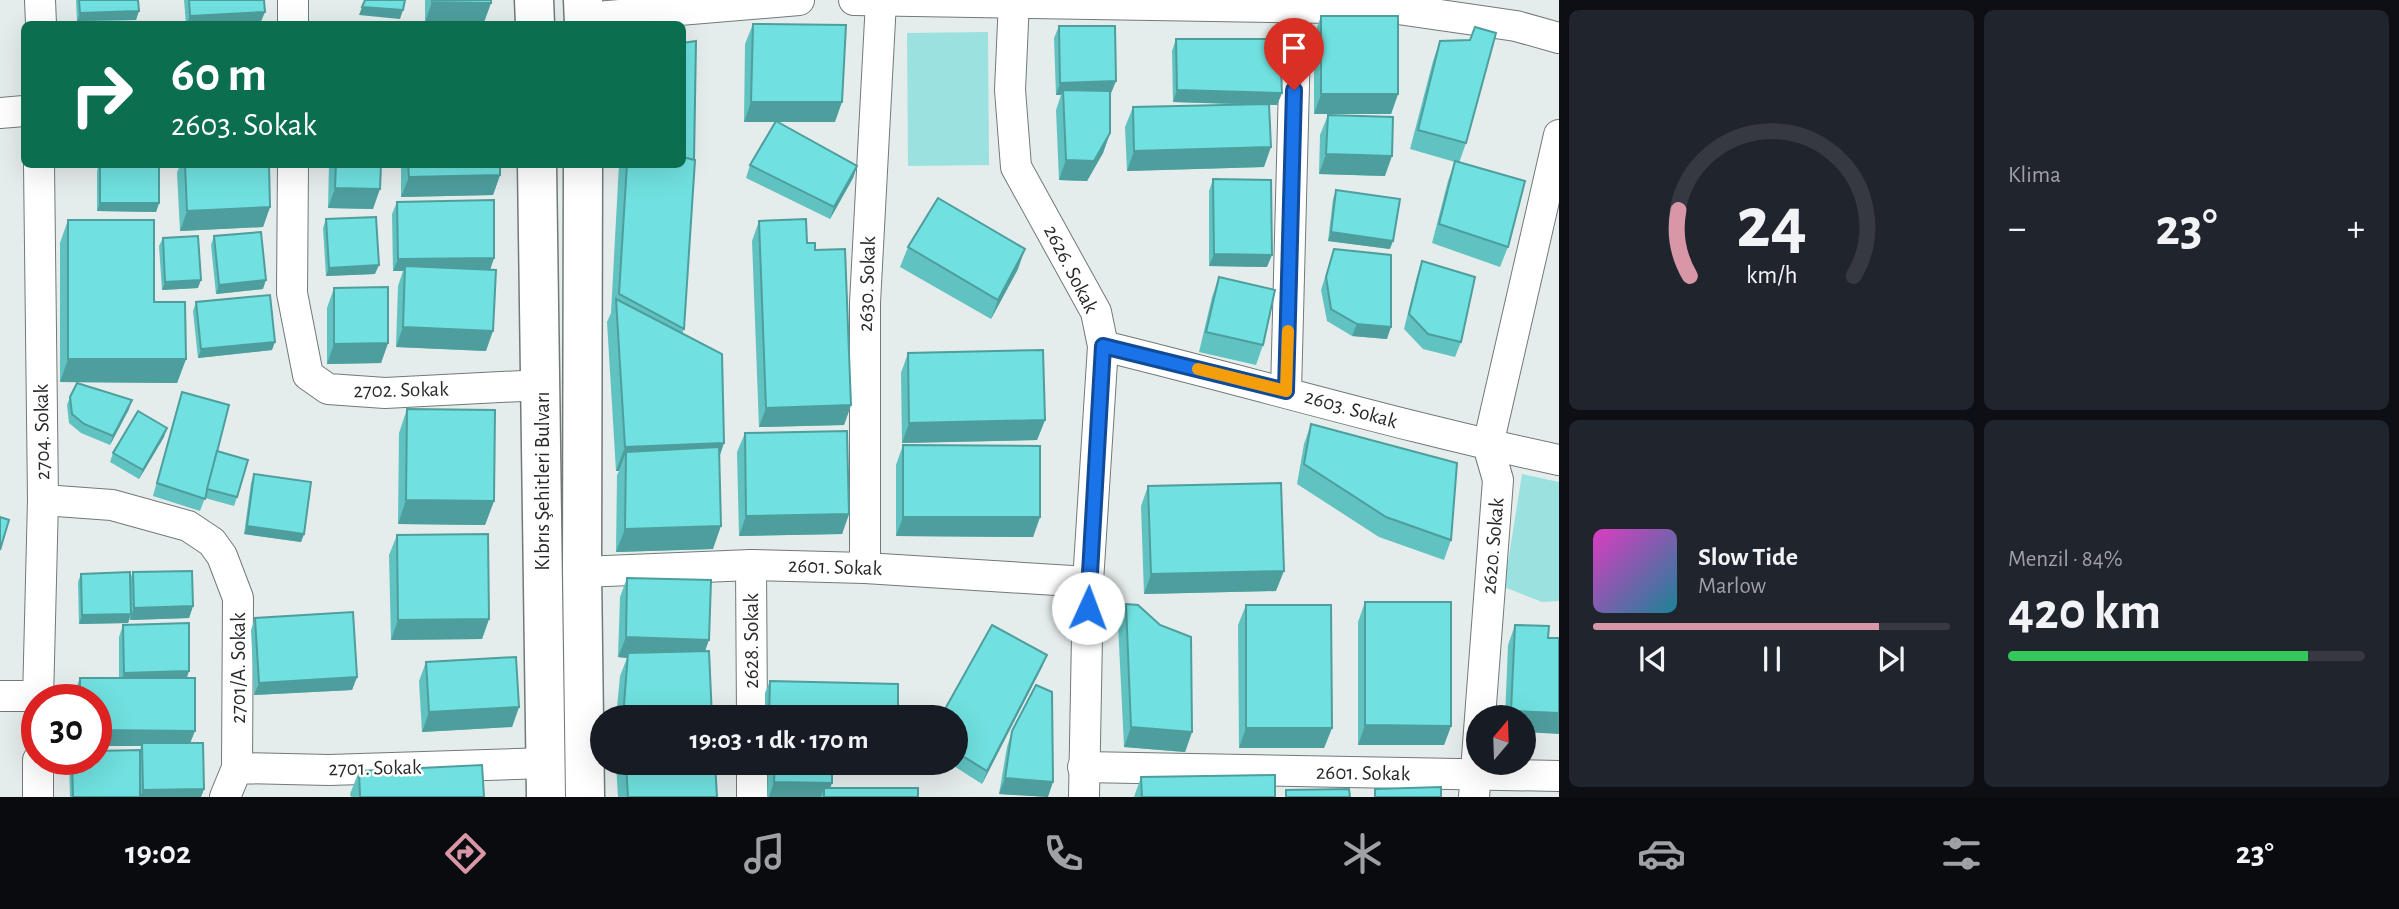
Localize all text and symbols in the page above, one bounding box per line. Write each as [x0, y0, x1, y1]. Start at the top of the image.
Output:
pin [1264, 18, 1324, 90]
icon: arrive [1275, 29, 1313, 67]
icon: right [56, 49, 147, 140]
text: 60 m [171, 51, 267, 100]
text: 2603. Sokak [171, 109, 317, 141]
text: Klima [2008, 164, 2061, 187]
text: 24 [1736, 188, 1807, 261]
text: 23° [2155, 202, 2218, 254]
text: − [2008, 210, 2026, 248]
text: + [2347, 210, 2365, 248]
street label: 2626. Sokak [1040, 222, 1102, 317]
street label: 2630. Sokak [855, 235, 879, 332]
text: km/h [1746, 263, 1797, 288]
street label: 2702. Sokak [353, 379, 449, 401]
street label: 2704. Sokak [31, 383, 53, 480]
street label: 2603. Sokak [1302, 386, 1400, 432]
street label: Kıbrıs Şehitleri Bulvarı [532, 391, 553, 571]
street label: 2620. Sokak [1478, 497, 1508, 595]
text: Slow Tide [1698, 544, 1798, 570]
text: Menzil · 84% [2008, 548, 2123, 571]
street label: 2601. Sokak [788, 555, 883, 579]
position arrow [1051, 571, 1125, 645]
text: Marlow [1698, 575, 1766, 598]
text: 420 km [2008, 586, 2161, 638]
street label: 2628. Sokak [741, 593, 762, 689]
street label: 2701/A. Sokak [228, 612, 249, 724]
icon: previous [1634, 640, 1672, 678]
icon: pause [1753, 640, 1791, 678]
icon: next [1872, 640, 1910, 678]
speed limit sign: 30 [21, 684, 112, 775]
north arrow [1466, 705, 1536, 775]
map controls [1466, 705, 1536, 775]
text: 19:03 · 1 dk · 170 m [689, 727, 869, 753]
street label: 2701. Sokak [328, 757, 422, 779]
street label: 2601. Sokak [1316, 762, 1411, 784]
icon: directions [441, 829, 490, 878]
icon: music [740, 829, 789, 878]
icon: phone [1039, 829, 1088, 878]
icon: climate [1338, 829, 1387, 878]
icon: car [1637, 829, 1686, 878]
icon: filters [1937, 829, 1986, 878]
text: 19:02 [125, 837, 191, 869]
text: 23° [2236, 837, 2274, 869]

